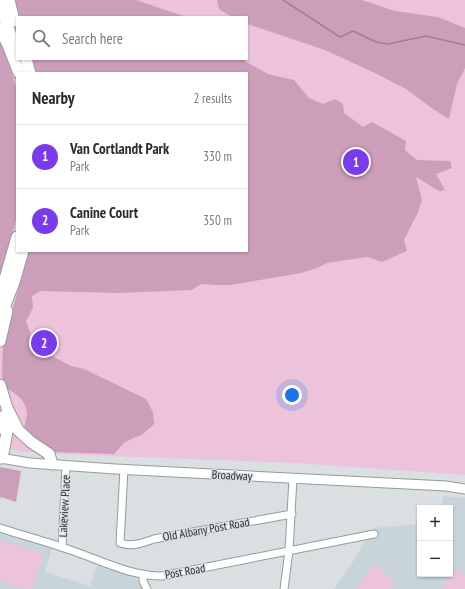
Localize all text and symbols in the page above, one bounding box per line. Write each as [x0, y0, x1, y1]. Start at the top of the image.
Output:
search box [16, 16, 248, 60]
icon: search [30, 27, 52, 49]
text: Search here [62, 29, 123, 48]
text: Nearby [32, 87, 75, 109]
text: 2 results [193, 90, 232, 107]
text: Van Cortlandt Park [70, 139, 169, 158]
pin: 1 [343, 147, 369, 177]
text: 1 [42, 148, 48, 165]
text: 330 m [203, 148, 232, 165]
text: Park [70, 158, 89, 175]
text: Canine Court [70, 203, 138, 222]
text: 2 [42, 212, 48, 229]
text: 350 m [203, 212, 232, 229]
text: Park [70, 222, 89, 239]
pin: 2 [31, 328, 57, 358]
your location [282, 385, 302, 405]
street label: Broadway [211, 466, 253, 484]
street label: Lakeview Place [55, 474, 73, 538]
map controls [417, 505, 453, 577]
button: + [417, 505, 453, 541]
street label: Old Albany Post Road [161, 514, 251, 544]
button: − [417, 541, 453, 577]
street label: Post Road [164, 560, 206, 582]

